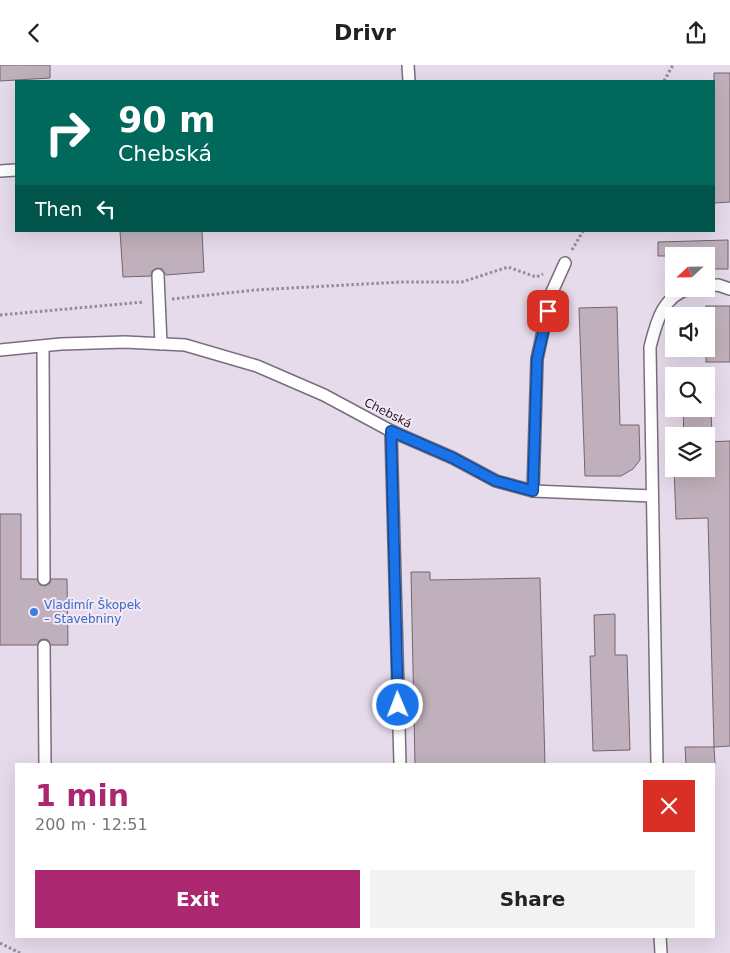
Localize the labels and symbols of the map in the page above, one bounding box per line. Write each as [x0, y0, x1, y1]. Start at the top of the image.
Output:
north arrow [665, 247, 715, 297]
pin [527, 290, 569, 332]
street label: Chebská [362, 395, 414, 431]
place label: Vladimír Škopek – Stavebniny [44, 597, 141, 626]
marker: Vladimír Škopek – Stavebniny [28, 606, 40, 618]
position arrow [371, 678, 423, 730]

